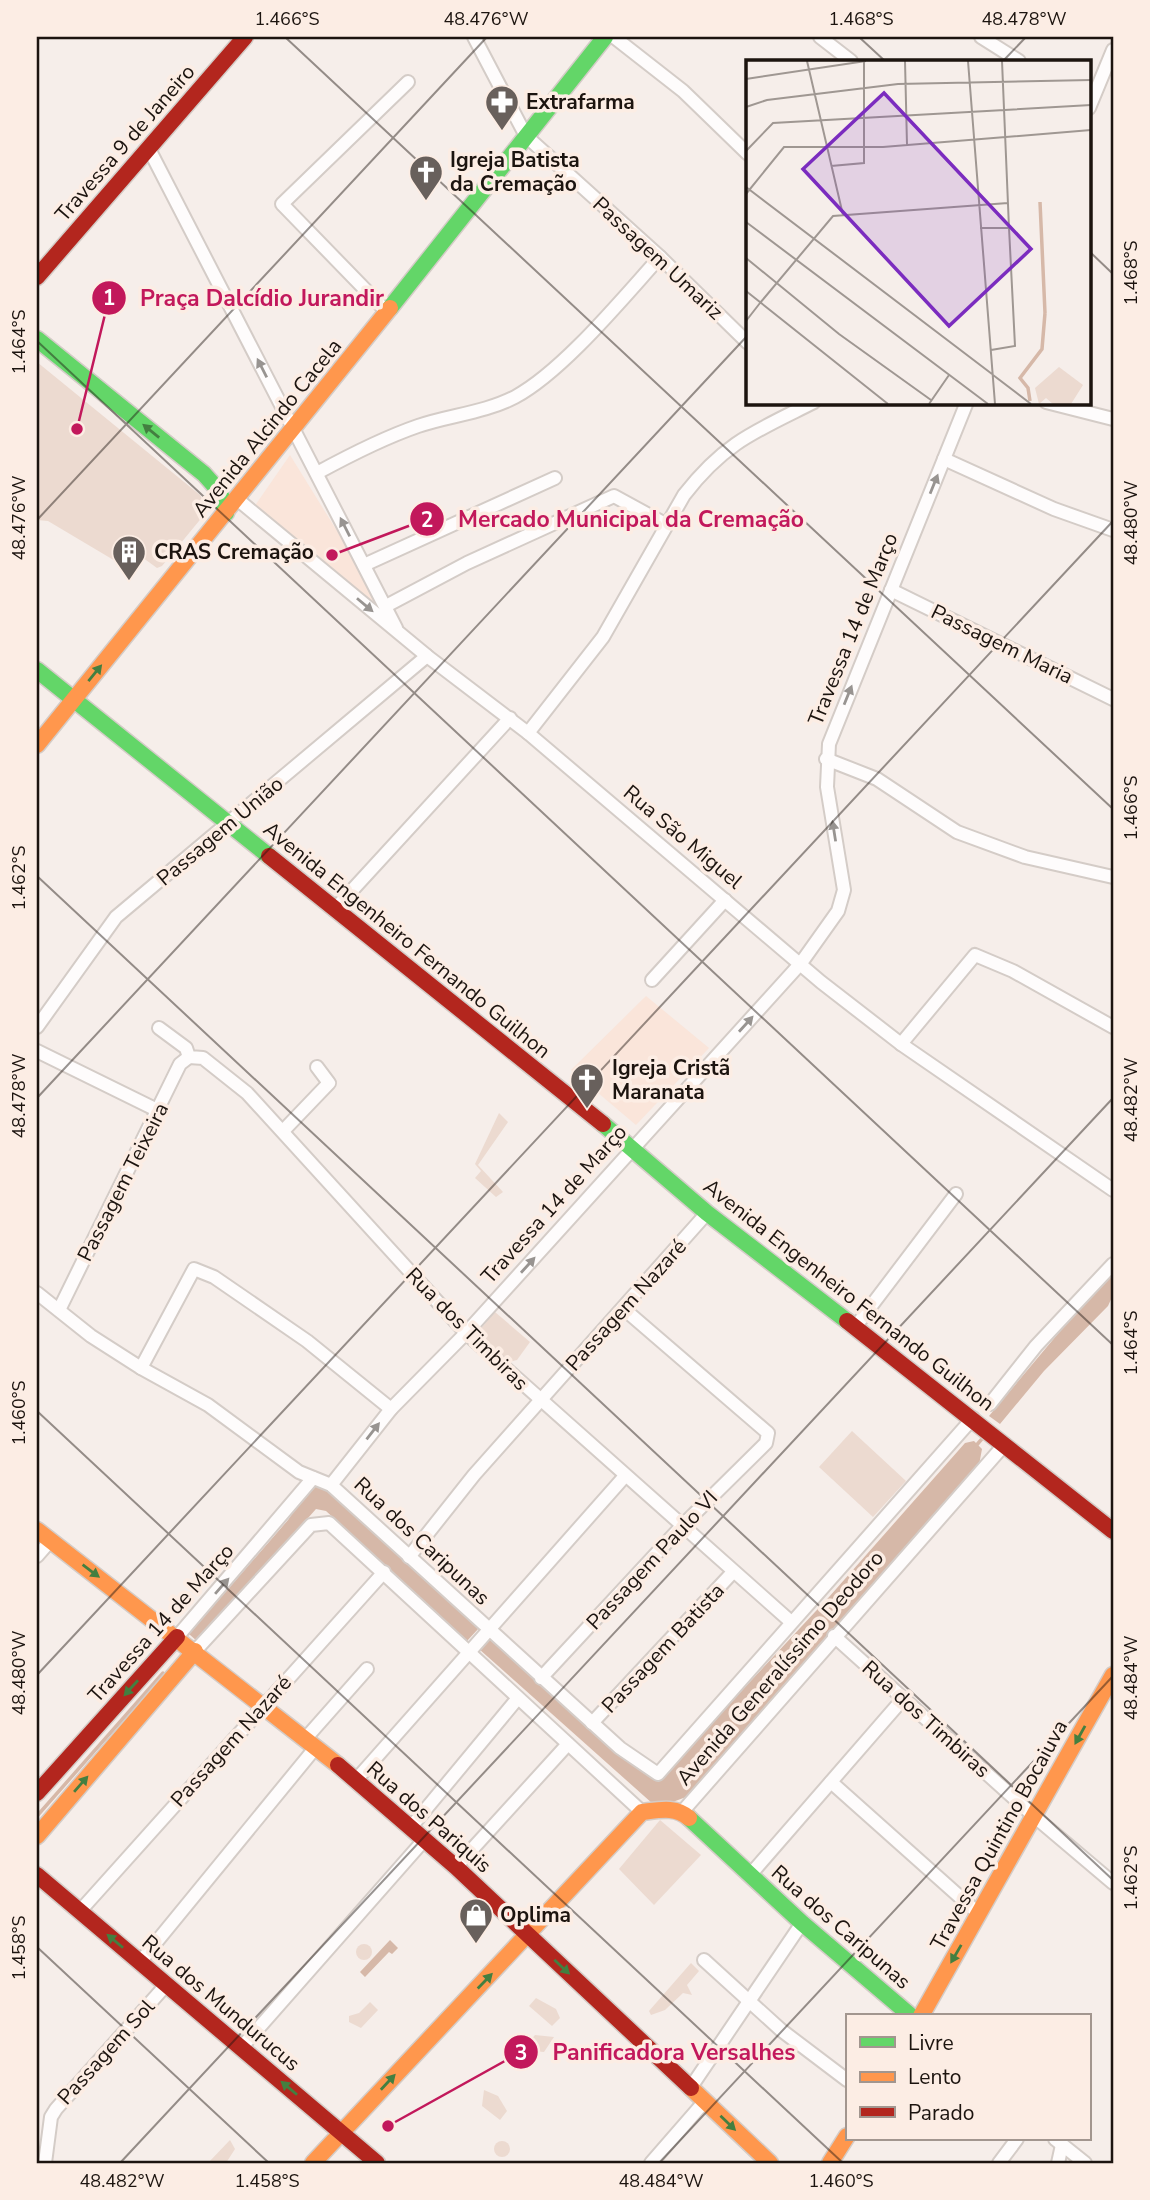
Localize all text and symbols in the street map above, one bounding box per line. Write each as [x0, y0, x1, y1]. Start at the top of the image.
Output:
text: 1.466°S [254, 7, 320, 31]
text: 48.476°W [444, 7, 529, 31]
text: 1.468°S [828, 7, 894, 31]
text: 48.478°W [982, 7, 1067, 31]
street label: Travessa 9 de Janeiro [49, 58, 201, 228]
inset map [746, 60, 1090, 404]
pharmacy icon: Extrafarma [483, 83, 521, 132]
place label: Extrafarma [526, 88, 635, 116]
place label: Igreja Batista da Cremação [450, 146, 580, 198]
church icon: Igreja Batista da Cremação [407, 153, 445, 202]
street label: Passagem Umariz [587, 190, 729, 326]
text: 1.468°S [1119, 240, 1143, 306]
callout: Praça Dalcídio Jurandir [91, 276, 398, 320]
text: Praça Dalcídio Jurandir [140, 283, 384, 314]
text: 1 [103, 284, 115, 312]
text: 1.464°S [7, 309, 31, 375]
street label: Avenida Alcindo Cacela [186, 333, 348, 523]
one-way arrow [257, 358, 269, 378]
one-way arrow [143, 424, 160, 439]
one-way arrow [928, 474, 939, 495]
text: 48.476°W [7, 475, 31, 560]
text: 48.480°W [1119, 480, 1143, 565]
callout: Mercado Municipal da Cremação [409, 497, 818, 541]
text: Mercado Municipal da Cremação [458, 504, 804, 535]
text: 2 [421, 506, 433, 534]
one-way arrow [339, 517, 351, 537]
street label: Travessa 14 de Março [802, 529, 904, 729]
building icon: CRAS Cremação [110, 533, 148, 582]
place label: CRAS Cremação [154, 538, 314, 566]
one-way arrow [356, 597, 374, 613]
street label: Passagem Maria [926, 598, 1078, 690]
one-way arrow [88, 665, 103, 683]
one-way arrow [842, 684, 853, 705]
street label: Passagem União [151, 770, 289, 892]
text: 1.466°S [1119, 775, 1143, 841]
street label: Rua São Miguel [617, 779, 749, 896]
street label: Avenida Engenheiro Fernando Guilhon [258, 815, 556, 1065]
one-way arrow [828, 819, 839, 841]
text: 1.462°S [7, 845, 31, 911]
one-way arrow [738, 1015, 754, 1032]
text: 48.478°W [7, 1053, 31, 1138]
place label: Igreja Cristã Maranata [612, 1054, 730, 1106]
text: 48.482°W [1119, 1057, 1143, 1142]
church icon: Igreja Cristã Maranata [568, 1061, 606, 1110]
street label: Passagem Teixeira [71, 1098, 175, 1266]
street label: Travessa 14 de Março [475, 1118, 633, 1290]
street label: Avenida Engenheiro Fernando Guilhon [698, 1173, 1000, 1417]
street label: Passagem Nazaré [559, 1233, 693, 1377]
one-way arrow [520, 1256, 536, 1274]
street label: Rua dos Timbiras [399, 1261, 535, 1397]
text: 1.464°S [1119, 1310, 1143, 1376]
text: 1.460°S [7, 1380, 31, 1446]
one-way arrow [366, 1423, 381, 1441]
street label: Rua dos Caripunas [348, 1471, 496, 1611]
street label: Passagem Paulo VI [580, 1484, 724, 1636]
street label: Travessa 14 de Março [82, 1537, 240, 1709]
street label: Avenida Generalíssimo Deodoro [670, 1545, 890, 1791]
one-way arrow [82, 1564, 100, 1578]
one-way arrow [214, 1577, 230, 1595]
street label: Passagem Batista [595, 1577, 731, 1719]
text: 48.480°W [7, 1630, 31, 1715]
text: 48.484°W [1119, 1635, 1143, 1720]
street label: Rua dos Timbiras [856, 1654, 996, 1784]
street label: Passagem Nazaré [164, 1669, 298, 1813]
one-way arrow [124, 1679, 140, 1696]
street label: Travessa Quintino Bocaiuva [924, 1715, 1074, 1955]
one-way arrow [1074, 1725, 1086, 1745]
street label: Rua dos Pariquis [361, 1755, 497, 1879]
one-way arrow [73, 1775, 89, 1793]
text: 1.462°S [1119, 1845, 1143, 1911]
street label: Rua dos Caripunas [765, 1859, 917, 1995]
shop icon: Oplima [457, 1896, 495, 1945]
place label: Oplima [500, 1901, 571, 1929]
text: 1.458°S [7, 1915, 31, 1981]
street label: Rua dos Mundurucus [136, 1929, 306, 2077]
one-way arrow [107, 1934, 124, 1949]
one-way arrow [950, 1945, 962, 1964]
one-way arrow [553, 1959, 570, 1975]
one-way arrow [476, 1973, 492, 1990]
street label: Passagem Sol [51, 1993, 161, 2111]
legend [846, 2014, 1090, 2140]
text: Livre [908, 2029, 954, 2057]
callout: Panificadora Versalhes [504, 2030, 810, 2074]
text: Panificadora Versalhes [552, 2037, 796, 2068]
text: 3 [515, 2039, 527, 2067]
text: Lento [908, 2063, 961, 2091]
one-way arrow [379, 2074, 396, 2091]
one-way arrow [280, 2081, 297, 2096]
text: Parado [908, 2099, 974, 2127]
one-way arrow [719, 2114, 736, 2130]
text: 48.482°W [80, 2169, 165, 2193]
text: 1.458°S [234, 2169, 300, 2193]
text: 48.484°W [619, 2169, 704, 2193]
text: 1.460°S [808, 2169, 874, 2193]

